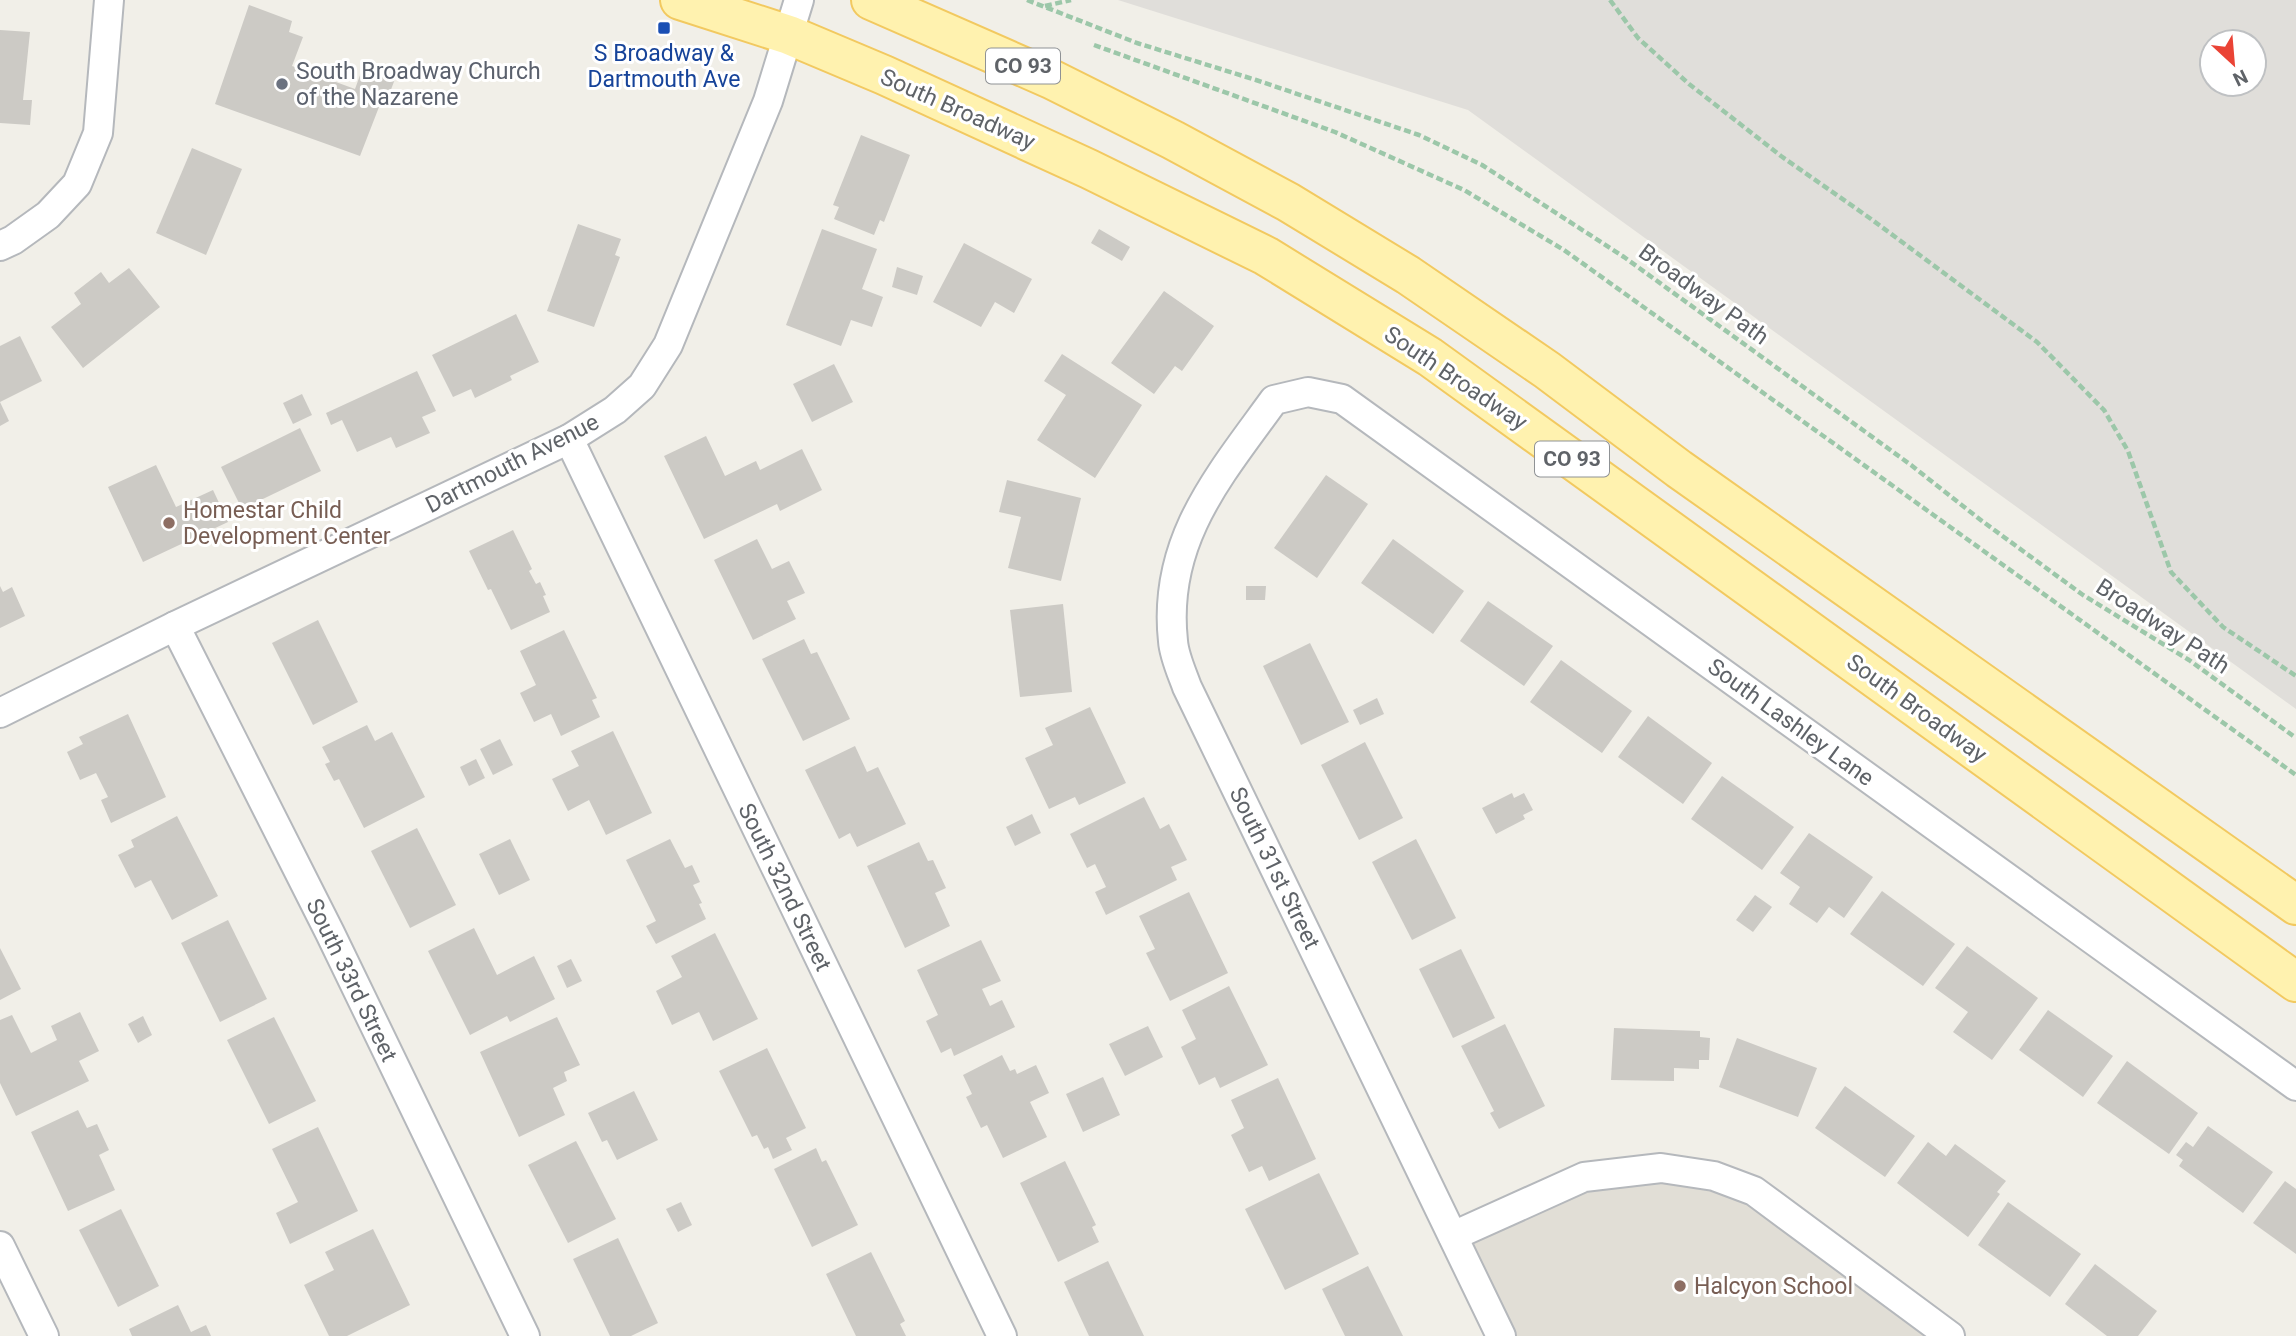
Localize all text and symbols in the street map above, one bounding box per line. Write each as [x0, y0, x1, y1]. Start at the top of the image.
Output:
marker: S Broadway & Dartmouth Ave [656, 20, 672, 36]
north arrow [2198, 28, 2268, 98]
place label: S Broadway & Dartmouth Ave [588, 40, 740, 93]
road number: CO 93 [986, 48, 1060, 84]
place label: South Broadway Church of the Nazarene [296, 58, 541, 111]
street label: South Broadway [876, 63, 1039, 156]
text: N [2229, 65, 2251, 91]
marker: South Broadway Church of the Nazarene [274, 76, 290, 92]
street label: Broadway Path [1634, 238, 1774, 351]
street label: South Broadway [1379, 321, 1532, 436]
street label: Dartmouth Avenue [421, 408, 603, 519]
road number: CO 93 [1535, 442, 1609, 476]
place label: Homestar Child Development Center [183, 497, 391, 550]
marker: Homestar Child Development Center [161, 515, 177, 531]
street label: Broadway Path [2091, 573, 2235, 680]
street label: South Broadway [1841, 649, 1992, 768]
street label: South Lashley Lane [1702, 653, 1879, 792]
street label: South 31st Street [1224, 783, 1325, 954]
street label: South 32nd Street [732, 799, 837, 975]
street label: South 33rd Street [300, 894, 403, 1066]
place label: Halcyon School [1694, 1273, 1853, 1300]
marker: Halcyon School [1672, 1278, 1688, 1294]

